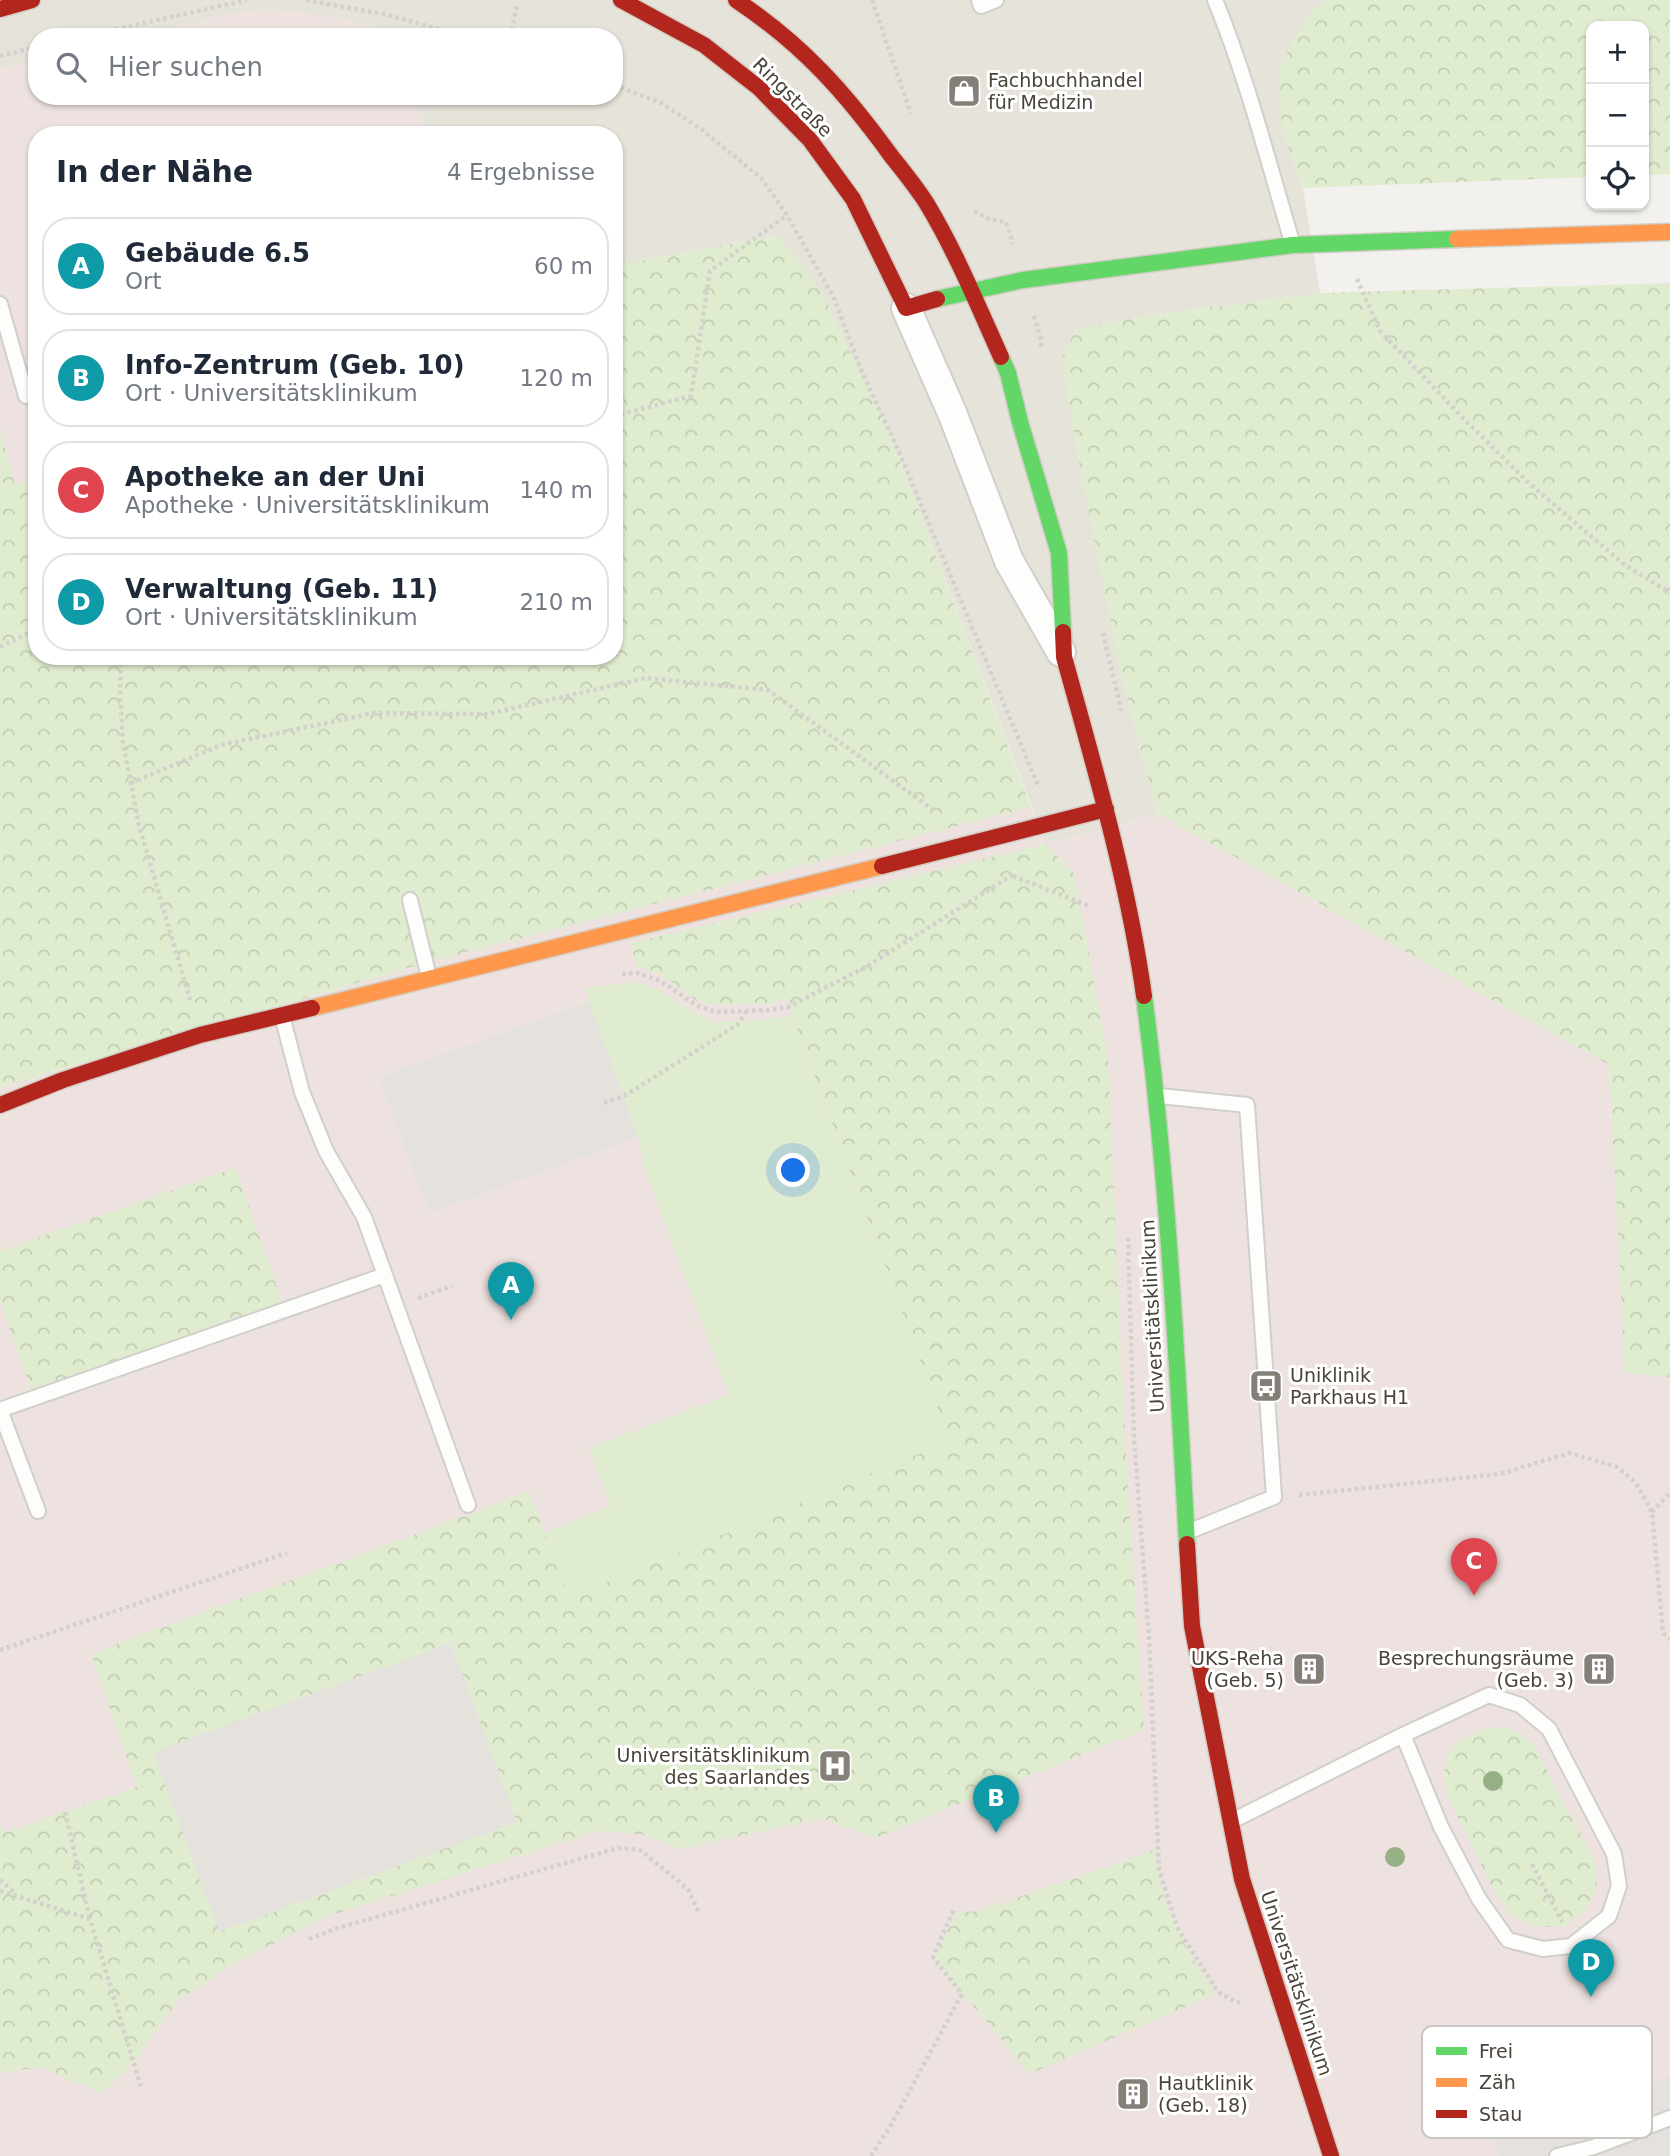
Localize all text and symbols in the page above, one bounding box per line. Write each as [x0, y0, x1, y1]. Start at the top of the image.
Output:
map controls [1586, 21, 1649, 210]
button: + [1586, 21, 1649, 84]
search box [28, 28, 623, 105]
icon: search [52, 48, 90, 86]
text: Hier suchen [108, 52, 263, 82]
street label: Ringstraße [749, 53, 837, 141]
place label: Fachbuchhandel für Medizin [988, 69, 1143, 113]
shop icon: Fachbuchhandel für Medizin [945, 72, 983, 110]
button: − [1586, 84, 1649, 147]
button: locate [1586, 147, 1649, 210]
text: In der Nähe [56, 154, 253, 189]
text: 4 Ergebnisse [447, 159, 595, 185]
text: Gebäude 6.5 [125, 238, 310, 268]
text: A [72, 253, 90, 279]
text: 60 m [534, 253, 593, 279]
text: Ort [125, 268, 162, 294]
text: Info-Zentrum (Geb. 10) [125, 350, 465, 380]
text: B [72, 365, 90, 391]
text: 120 m [519, 365, 593, 391]
text: Ort · Universitätsklinikum [125, 380, 418, 406]
text: Apotheke an der Uni [125, 462, 425, 492]
text: C [73, 477, 89, 503]
text: 140 m [519, 477, 593, 503]
text: Apotheke · Universitätsklinikum [125, 492, 490, 518]
text: Verwaltung (Geb. 11) [125, 574, 438, 604]
text: D [71, 589, 91, 615]
text: 210 m [519, 589, 593, 615]
text: Ort · Universitätsklinikum [125, 604, 418, 630]
your location [776, 1153, 810, 1187]
street label: Universitätsklinikum [1136, 1219, 1168, 1413]
pin: A [488, 1262, 534, 1320]
place label: Uniklinik Parkhaus H1 [1290, 1364, 1409, 1408]
bus stop icon: Uniklinik Parkhaus H1 [1247, 1367, 1285, 1405]
pin: C [1451, 1538, 1497, 1596]
place label: UKS-Reha (Geb. 5) [1191, 1647, 1284, 1691]
place label: Besprechungsräume (Geb. 3) [1378, 1647, 1574, 1691]
building icon: UKS-Reha (Geb. 5) [1290, 1650, 1328, 1688]
building icon: Besprechungsräume (Geb. 3) [1580, 1650, 1618, 1688]
place label: Universitätsklinikum des Saarlandes [617, 1744, 810, 1788]
hospital icon: Universitätsklinikum des Saarlandes [816, 1747, 854, 1785]
pin: B [973, 1775, 1019, 1833]
street label: Universitätsklinikum [1257, 1888, 1337, 2078]
pin: D [1568, 1939, 1614, 1997]
legend [1422, 2026, 1652, 2138]
text: Frei [1479, 2040, 1513, 2062]
text: Zäh [1479, 2071, 1516, 2093]
place label: Hautklinik (Geb. 18) [1158, 2072, 1253, 2116]
building icon: Hautklinik (Geb. 18) [1114, 2075, 1152, 2113]
text: Stau [1479, 2103, 1522, 2125]

